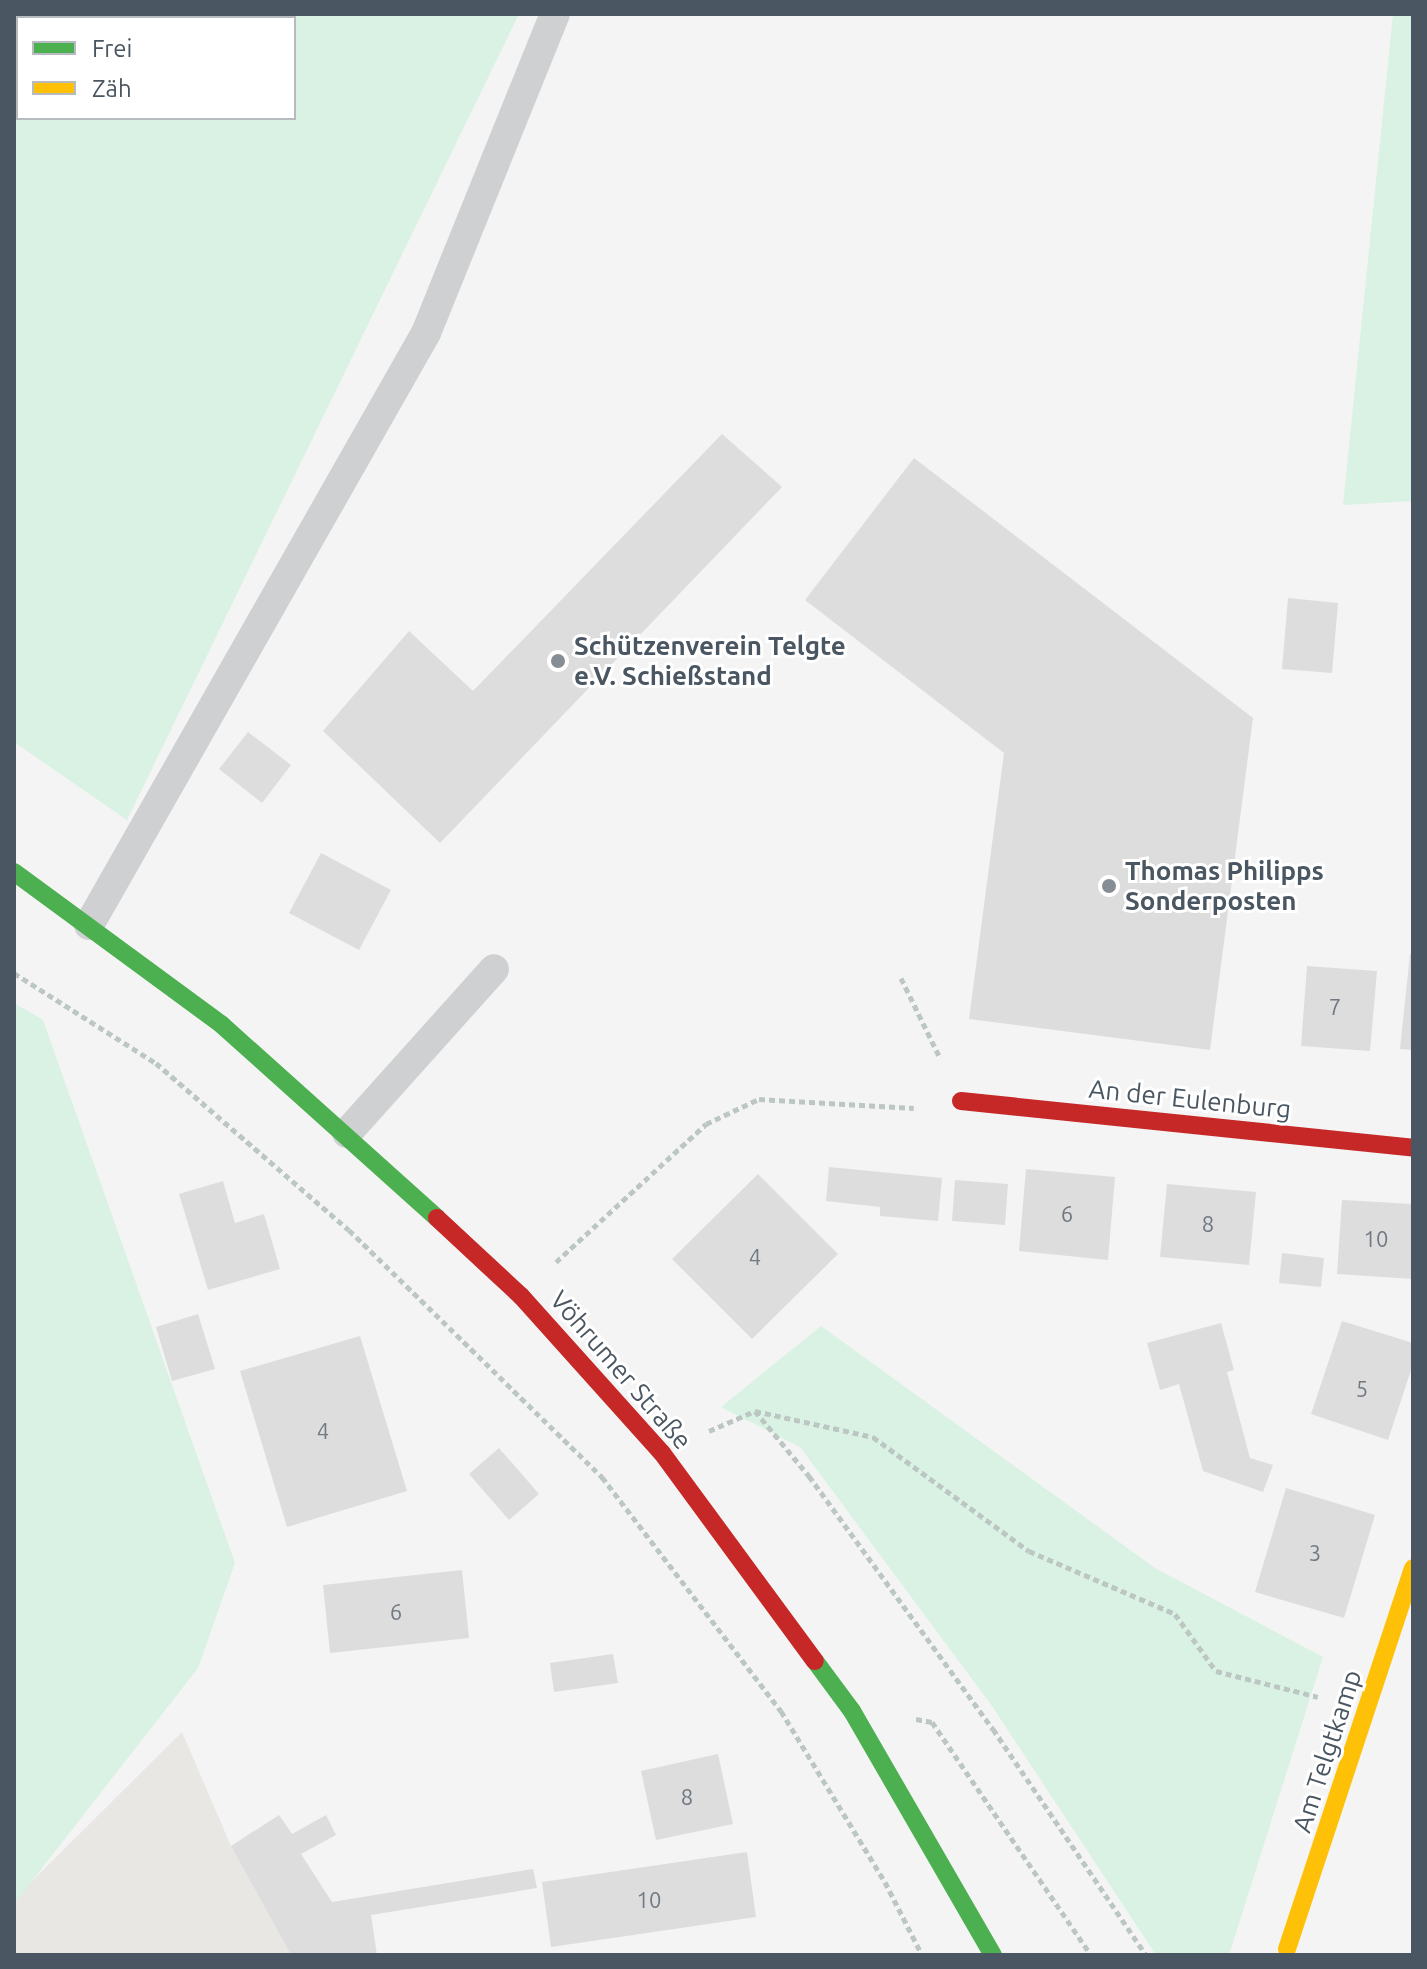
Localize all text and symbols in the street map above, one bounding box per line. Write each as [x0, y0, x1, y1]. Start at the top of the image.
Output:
legend [16, 16, 296, 120]
text: Frei [92, 35, 132, 62]
text: Zäh [92, 75, 132, 102]
place label: Schützenverein Telgte e.V. Schießstand [574, 630, 846, 692]
marker: Schützenverein Telgte e.V. Schießstand [549, 652, 567, 670]
place label: Thomas Philipps Sonderposten [1125, 855, 1324, 916]
marker: Thomas Philipps Sonderposten [1100, 877, 1118, 895]
house number: 7 [1329, 994, 1341, 1020]
street label: An der Eulenburg [1087, 1073, 1293, 1125]
house number: 6 [1061, 1201, 1073, 1227]
house number: 8 [1202, 1211, 1214, 1237]
house number: 10 [1364, 1226, 1388, 1252]
house number: 4 [749, 1244, 761, 1270]
street label: Vöhrumer Straße [544, 1284, 698, 1456]
house number: 5 [1356, 1376, 1368, 1402]
house number: 4 [317, 1418, 329, 1444]
house number: 3 [1309, 1540, 1321, 1566]
house number: 6 [390, 1599, 402, 1625]
street label: Am Telgtkamp [1286, 1666, 1368, 1836]
house number: 8 [681, 1784, 693, 1810]
house number: 10 [637, 1887, 661, 1913]

